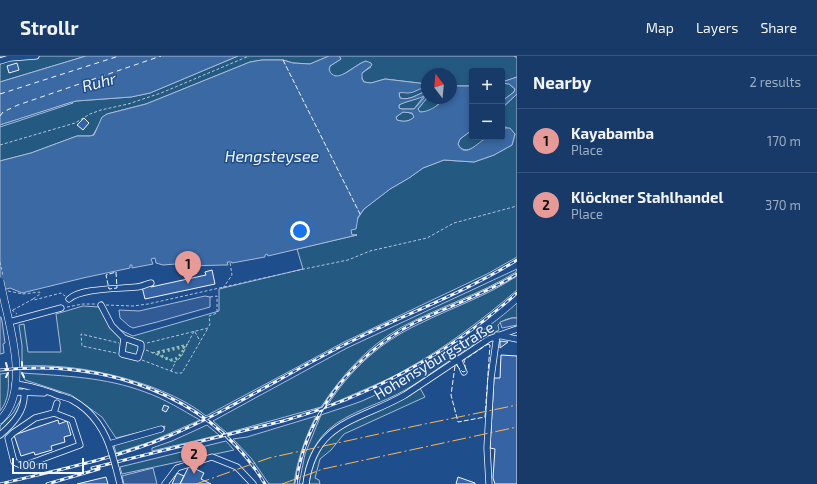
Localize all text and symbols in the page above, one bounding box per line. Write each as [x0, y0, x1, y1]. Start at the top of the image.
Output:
text: Strollr [20, 16, 79, 39]
text: Map [646, 19, 674, 36]
text: Layers [696, 19, 738, 36]
text: Share [760, 19, 797, 36]
water label: Ruhr [80, 68, 119, 95]
north arrow [421, 68, 457, 104]
map controls [469, 68, 505, 140]
button: + [469, 68, 505, 104]
text: Nearby [533, 72, 591, 92]
text: 2 results [749, 74, 801, 90]
button: − [469, 104, 505, 140]
text: Kayabamba [571, 124, 654, 142]
text: 1 [543, 133, 549, 149]
text: 170 m [767, 133, 801, 149]
text: Place [571, 142, 603, 158]
water label: Hengsteysee [225, 146, 320, 166]
text: Klöckner Stahlhandel [571, 188, 723, 206]
text: 2 [542, 197, 550, 213]
text: 370 m [765, 197, 801, 213]
text: Place [571, 206, 603, 222]
your location [290, 221, 310, 241]
pin: 1 [175, 251, 201, 284]
street label: Hohensyburgstraße [370, 317, 497, 403]
pin: 2 [181, 441, 207, 474]
scale bar [12, 456, 84, 475]
text: 100 m [18, 458, 48, 471]

